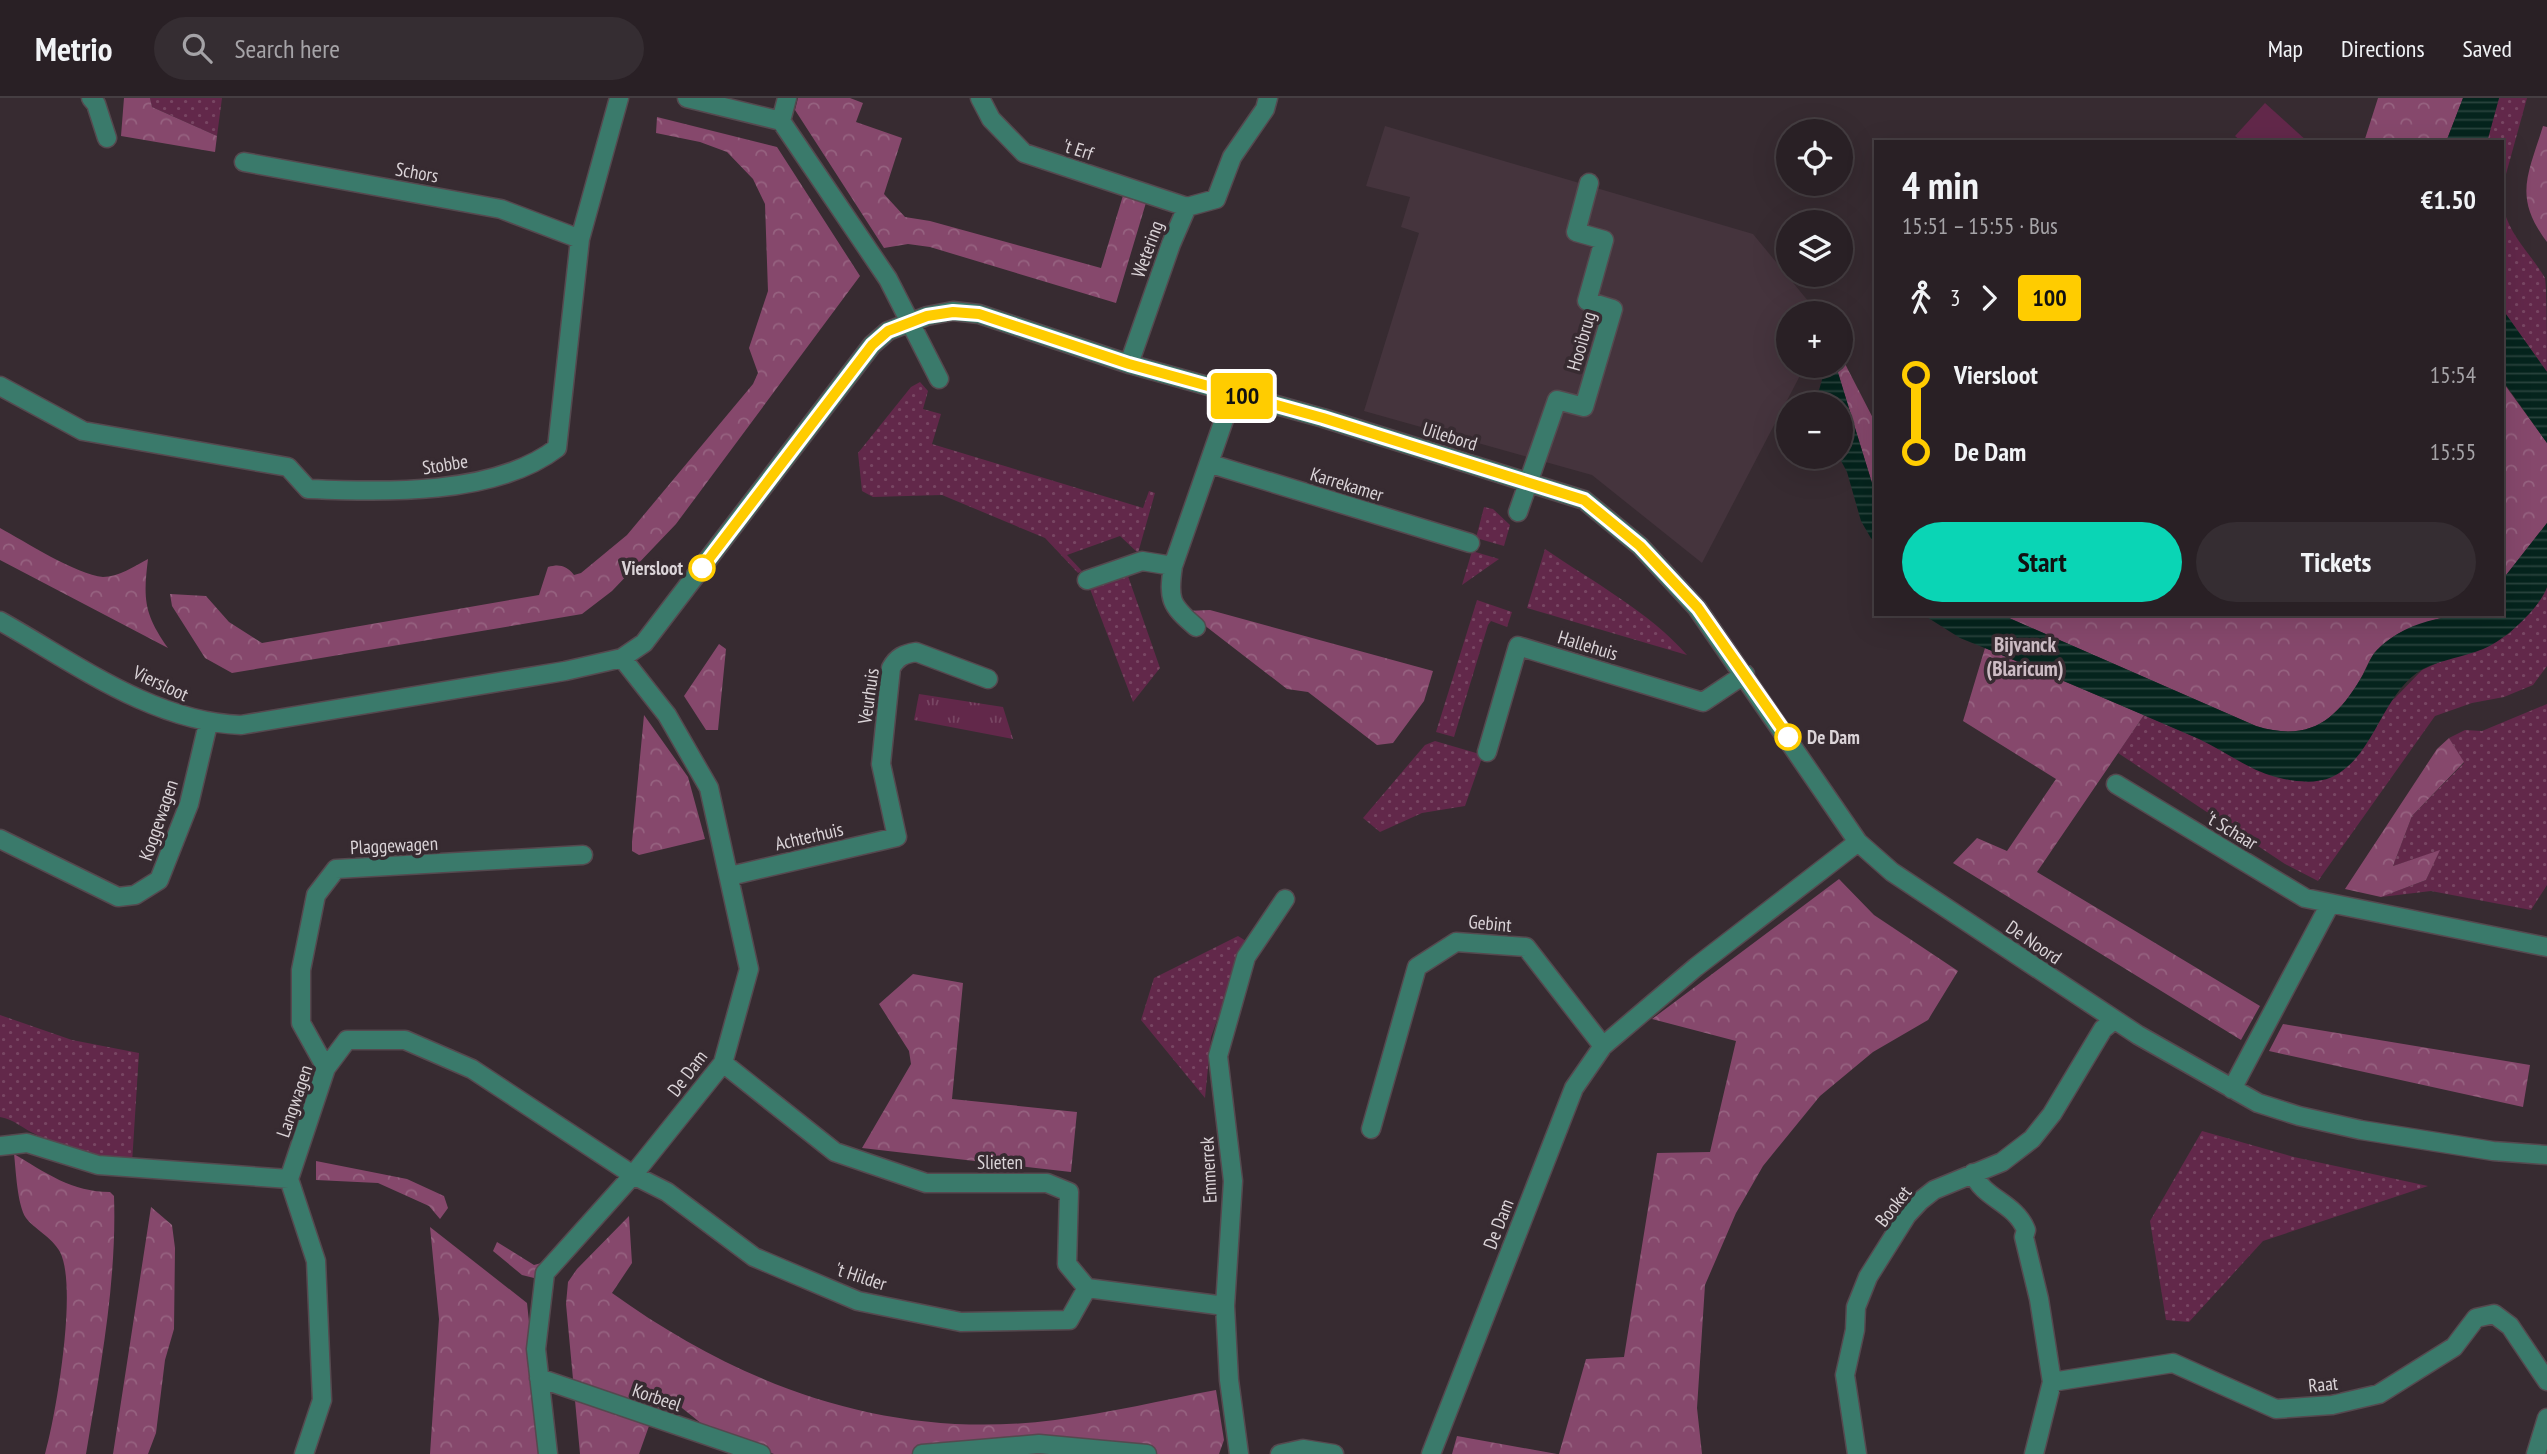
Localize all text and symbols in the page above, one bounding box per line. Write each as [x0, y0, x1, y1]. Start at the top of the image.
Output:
search box [154, 17, 644, 80]
text: Metrio [35, 27, 112, 70]
icon: search [178, 29, 216, 67]
text: Search here [234, 32, 340, 65]
text: Map [2268, 33, 2303, 64]
text: Directions [2341, 33, 2425, 64]
text: Saved [2463, 33, 2512, 64]
map controls [1776, 119, 1853, 469]
button: locate [1776, 119, 1853, 196]
street label: 't Erf [1060, 133, 1097, 166]
street label: Schors [394, 156, 440, 188]
text: 4 min [1902, 160, 1979, 209]
text: €1.50 [2421, 183, 2476, 216]
button: layers [1776, 210, 1853, 287]
text: 15:51 – 15:55 · Bus [1902, 211, 2058, 240]
street label: Wetering [1126, 217, 1168, 281]
icon: walk [1902, 279, 1940, 317]
icon: forward [1970, 279, 2008, 317]
text: 100 [2032, 282, 2067, 313]
text: 3 [1950, 283, 1960, 312]
button: + [1776, 301, 1853, 378]
street label: Hooibrug [1561, 309, 1601, 373]
text: Viersloot [1954, 358, 2038, 391]
text: 15:54 [2430, 360, 2476, 389]
line badge: 100 [1202, 373, 1282, 419]
text: 100 [1225, 380, 1259, 411]
button: − [1776, 392, 1853, 469]
street label: Uilebord [1420, 416, 1480, 456]
text: De Dam [1954, 435, 2026, 468]
text: 15:55 [2430, 437, 2476, 466]
street label: Stobbe [421, 449, 470, 479]
street label: Karrekamer [1308, 462, 1387, 507]
button: Start [1902, 522, 2182, 602]
button: Tickets [2196, 522, 2476, 602]
marker: Viersloot [689, 555, 715, 581]
place label: Viersloot [621, 556, 683, 580]
street label: Hallehuis [1555, 625, 1621, 665]
district label: Bijvanck (Blaricum) [1986, 631, 2064, 682]
street label: Viersloot [129, 659, 193, 707]
street label: Veurhuis [852, 666, 884, 727]
marker: De Dam [1775, 724, 1801, 750]
place label: De Dam [1807, 725, 1860, 749]
street label: Koggewagen [133, 776, 183, 864]
street label: 't Schaar [2202, 805, 2263, 855]
street label: Achterhuis [773, 817, 845, 855]
street label: Plaggewagen [349, 831, 439, 859]
street label: Gebint [1467, 909, 1513, 937]
street label: De Noord [2002, 915, 2066, 969]
street label: De Dam [662, 1045, 712, 1101]
street label: Langwagen [270, 1062, 318, 1140]
street label: Emmerrek [1194, 1136, 1222, 1204]
street label: Slieten [977, 1150, 1023, 1174]
street label: Booket [1869, 1180, 1917, 1231]
street label: De Dam [1478, 1196, 1518, 1252]
street label: 't Hilder [832, 1256, 891, 1296]
street label: Raat [2307, 1370, 2340, 1397]
street label: Korbeel [629, 1377, 685, 1417]

